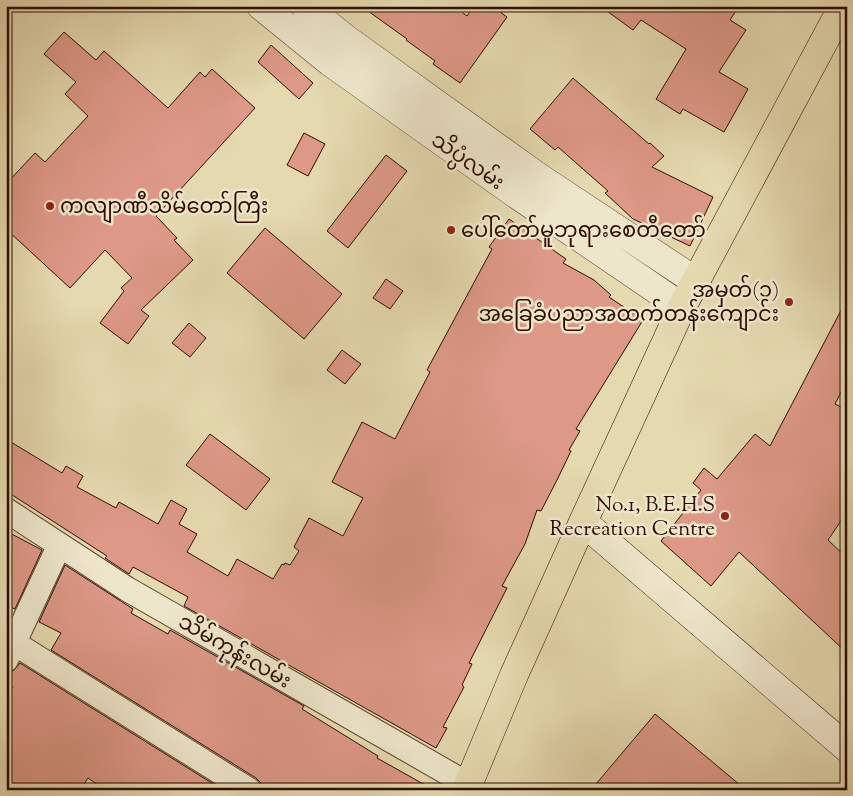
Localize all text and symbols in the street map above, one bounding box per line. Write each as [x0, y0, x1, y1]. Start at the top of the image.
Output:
street label: သိပ္ပံလမ်း [424, 124, 511, 199]
place label: ကလျာဏီသိမ်တော်ကြီး [60, 190, 268, 224]
marker: ကလျာဏီသိမ်တော်ကြီး [44, 200, 56, 212]
place label: ပေါ်တော်မူဘုရားစေတီတော် [461, 214, 706, 247]
marker: ပေါ်တော်မူဘုရားစေတီတော် [445, 224, 457, 236]
place label: အမှတ်(၁) အခြေခံပညာအထက်တန်းကျောင်း [478, 274, 779, 332]
marker: အမှတ်(၁) အခြေခံပညာအထက်တန်းကျောင်း [783, 296, 795, 308]
place label: No.1, B.E.H.S Recreation Centre [550, 491, 715, 545]
marker: No.1, B.E.H.S Recreation Centre [719, 510, 731, 522]
street label: သိမ်ကုန်းလမ်း [172, 606, 297, 697]

